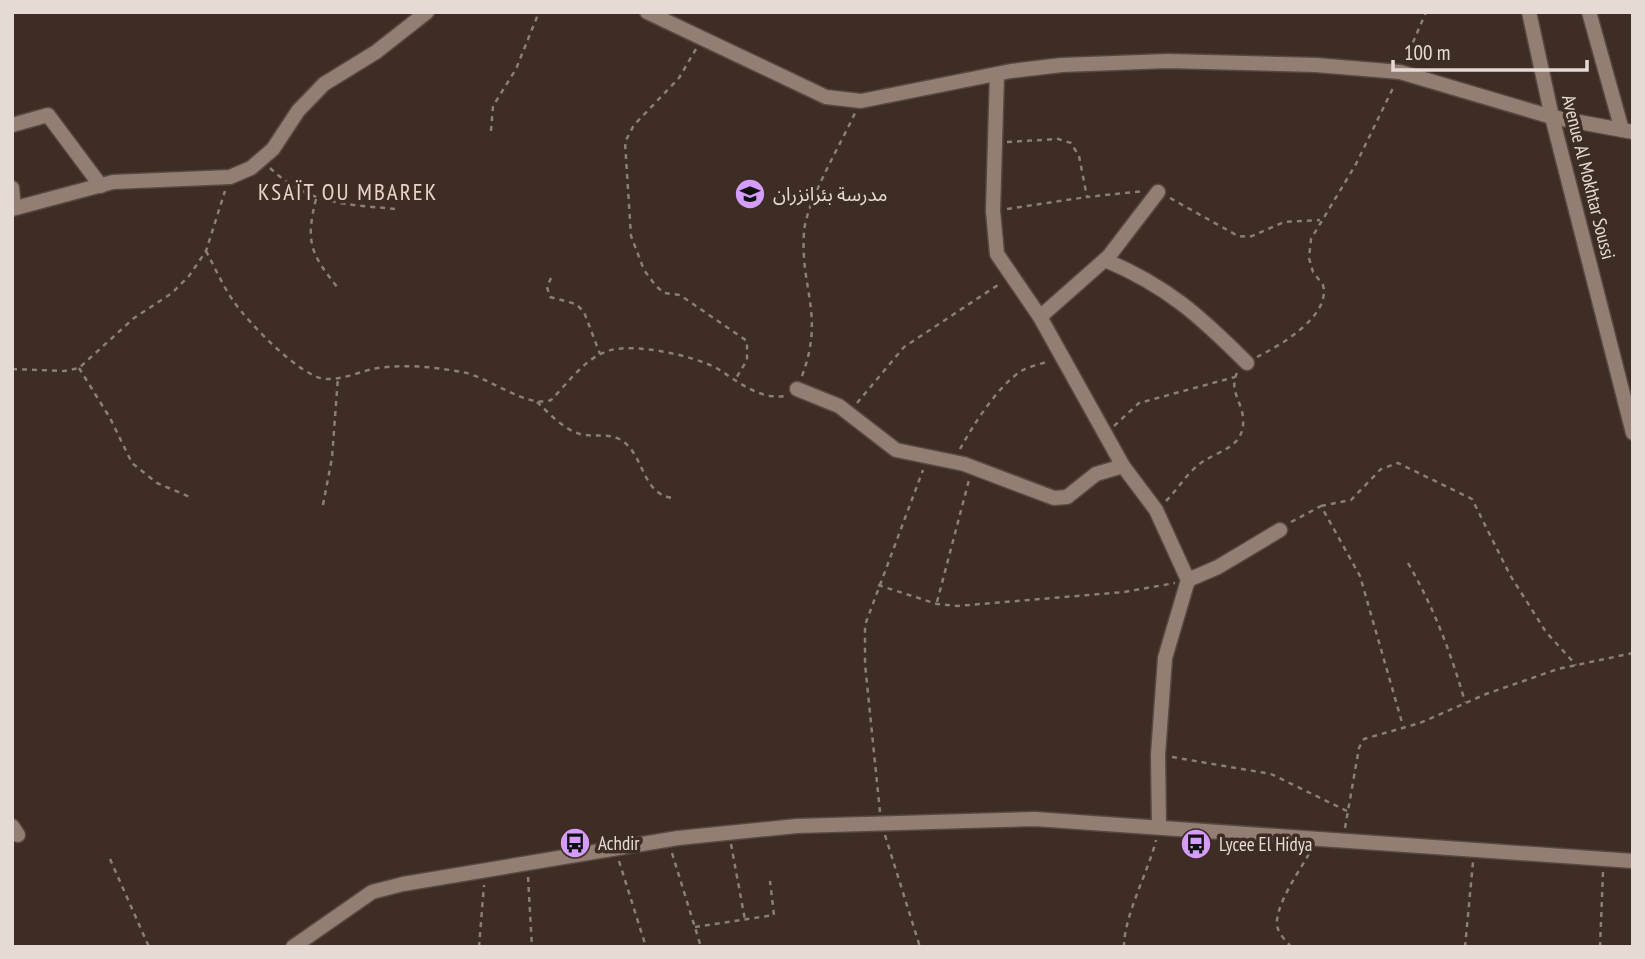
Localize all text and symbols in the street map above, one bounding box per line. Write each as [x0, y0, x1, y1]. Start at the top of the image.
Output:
scale bar [1393, 28, 1587, 72]
text: 100 m [1404, 39, 1450, 66]
street label: Avenue Al Mokhtar Soussi [1557, 92, 1621, 262]
district label: KSAÏT OU MBAREK [258, 177, 438, 206]
school or university icon: مدرسة بئرانزران [733, 177, 767, 211]
place label: مدرسة بئرانزران [773, 182, 888, 206]
bus stop icon: Achdir [558, 826, 592, 860]
bus stop icon: Lycee El Hidya [1179, 827, 1213, 861]
place label: Achdir [598, 831, 640, 855]
place label: Lycee El Hidya [1219, 832, 1312, 856]

